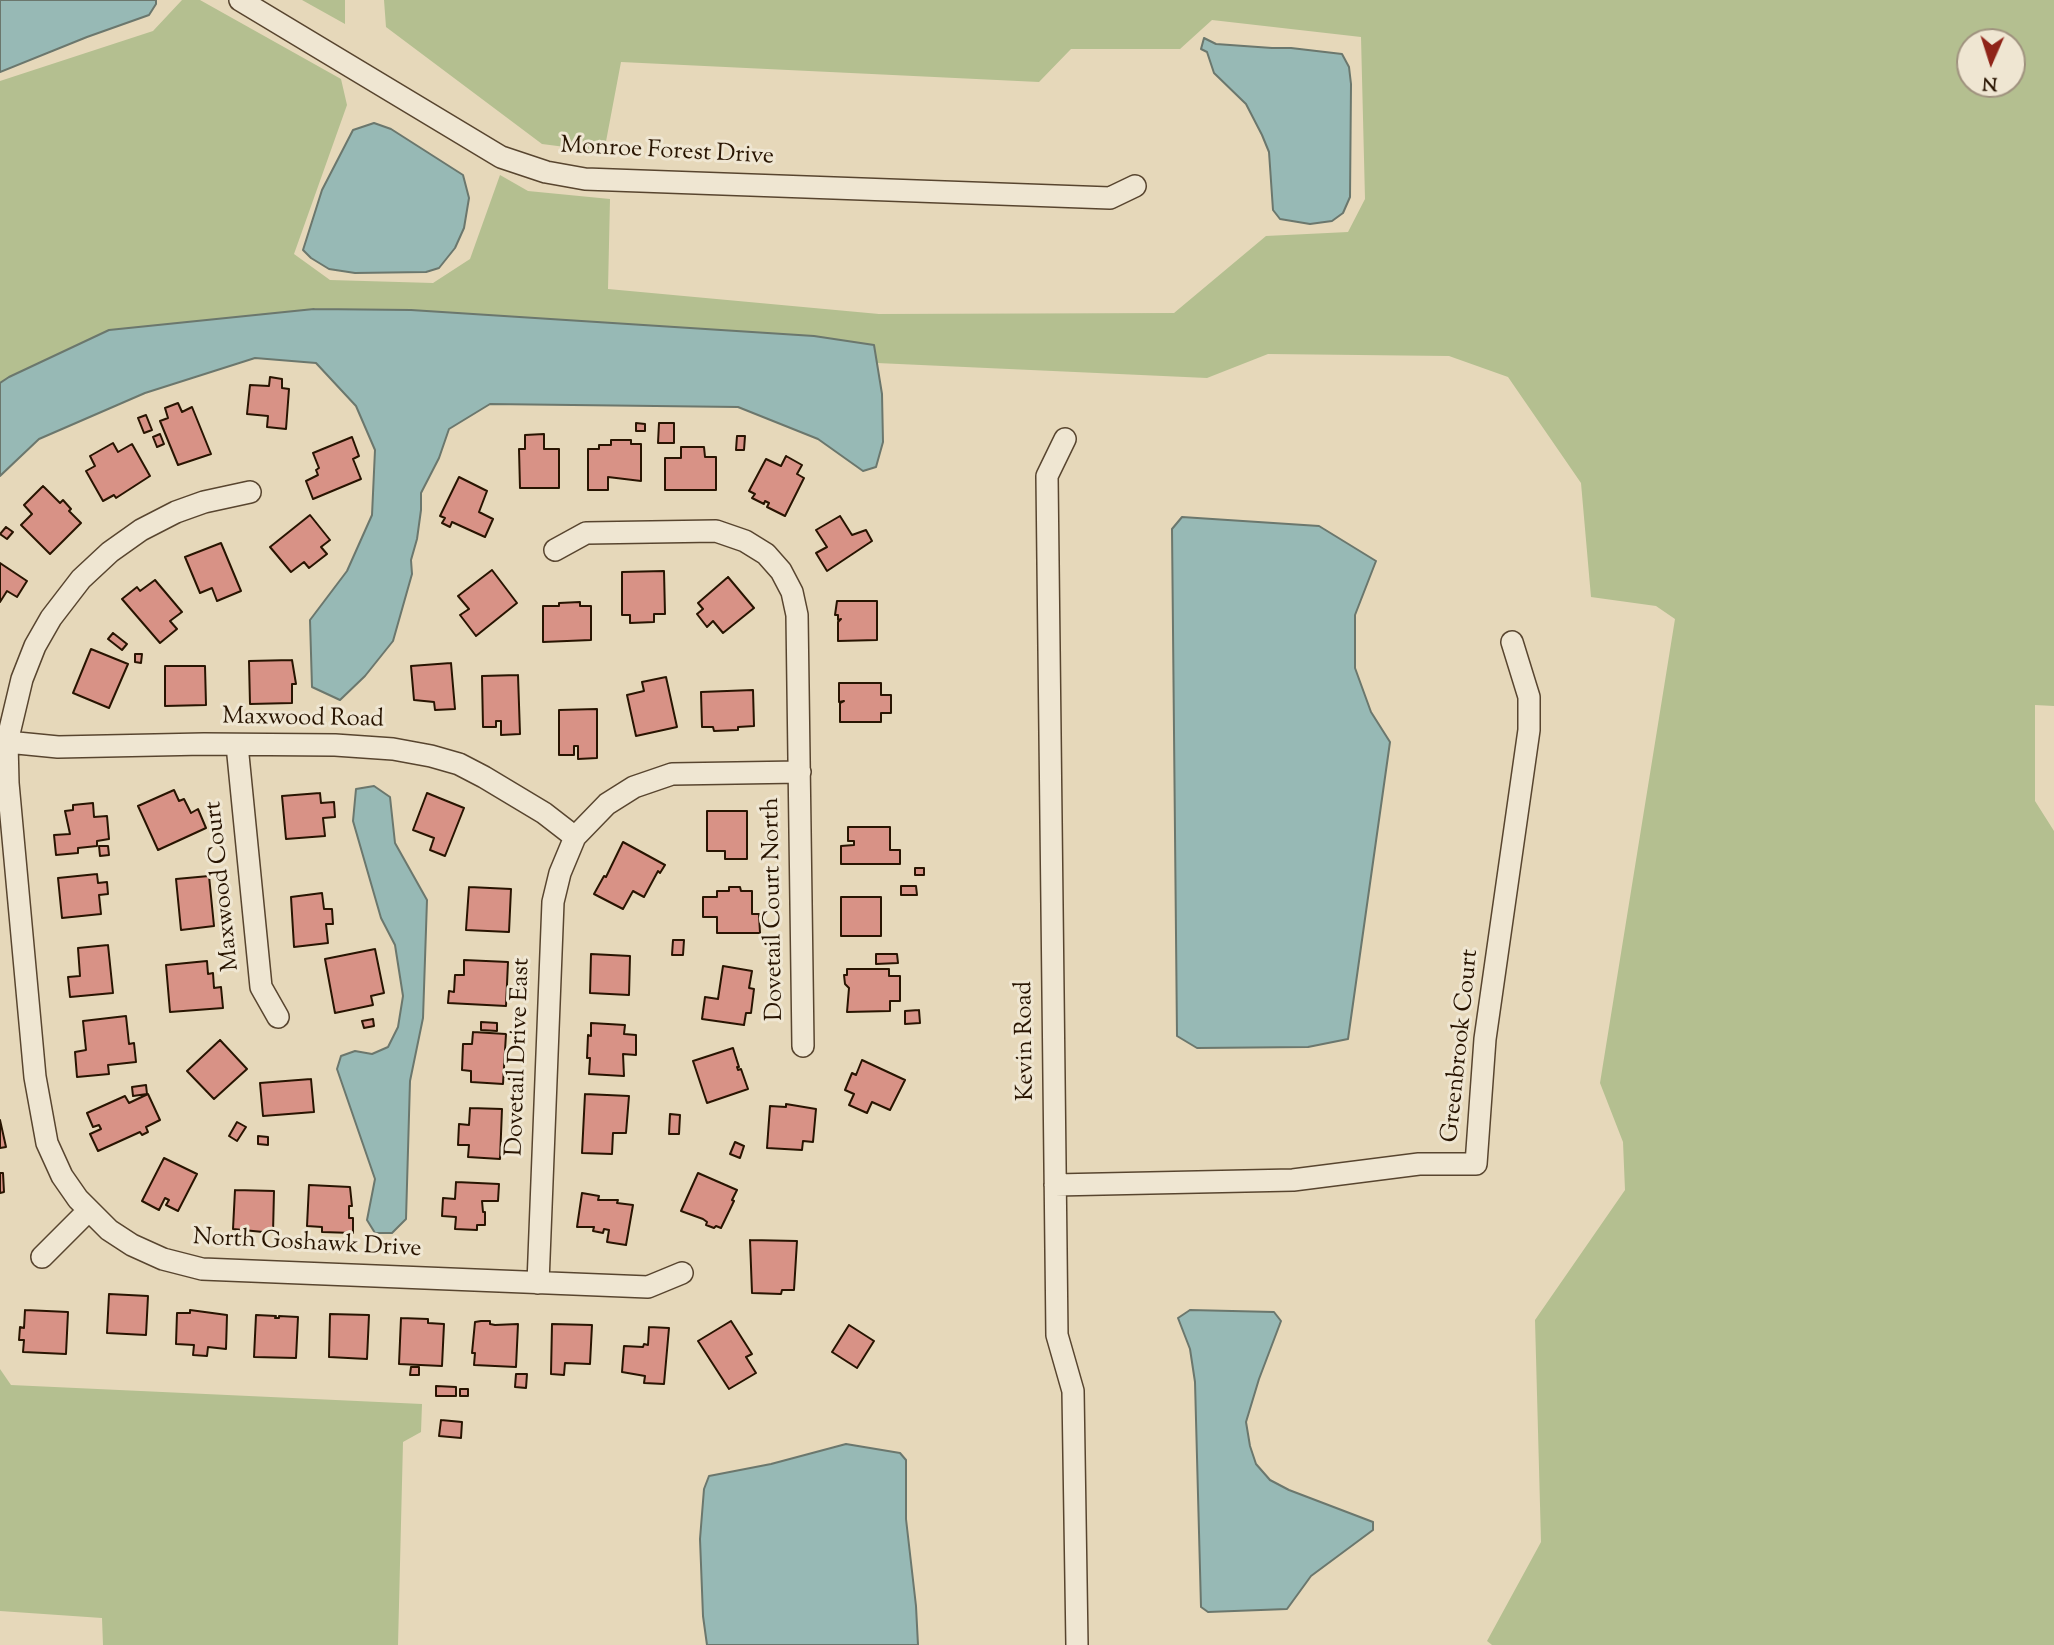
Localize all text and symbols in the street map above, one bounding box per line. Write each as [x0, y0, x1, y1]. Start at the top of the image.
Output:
north arrow [1956, 28, 2026, 98]
text: N [1982, 69, 1998, 96]
street label: Monroe Forest Drive [559, 133, 775, 173]
street label: Maxwood Road [222, 704, 384, 736]
street label: Dovetail Court North [759, 797, 791, 1021]
street label: Maxwood Court [201, 800, 247, 972]
street label: Greenbrook Court [1438, 948, 1486, 1144]
street label: Dovetail Drive East [502, 957, 538, 1157]
street label: Kevin Road [1012, 981, 1042, 1101]
street label: North Goshawk Drive [192, 1225, 422, 1265]

